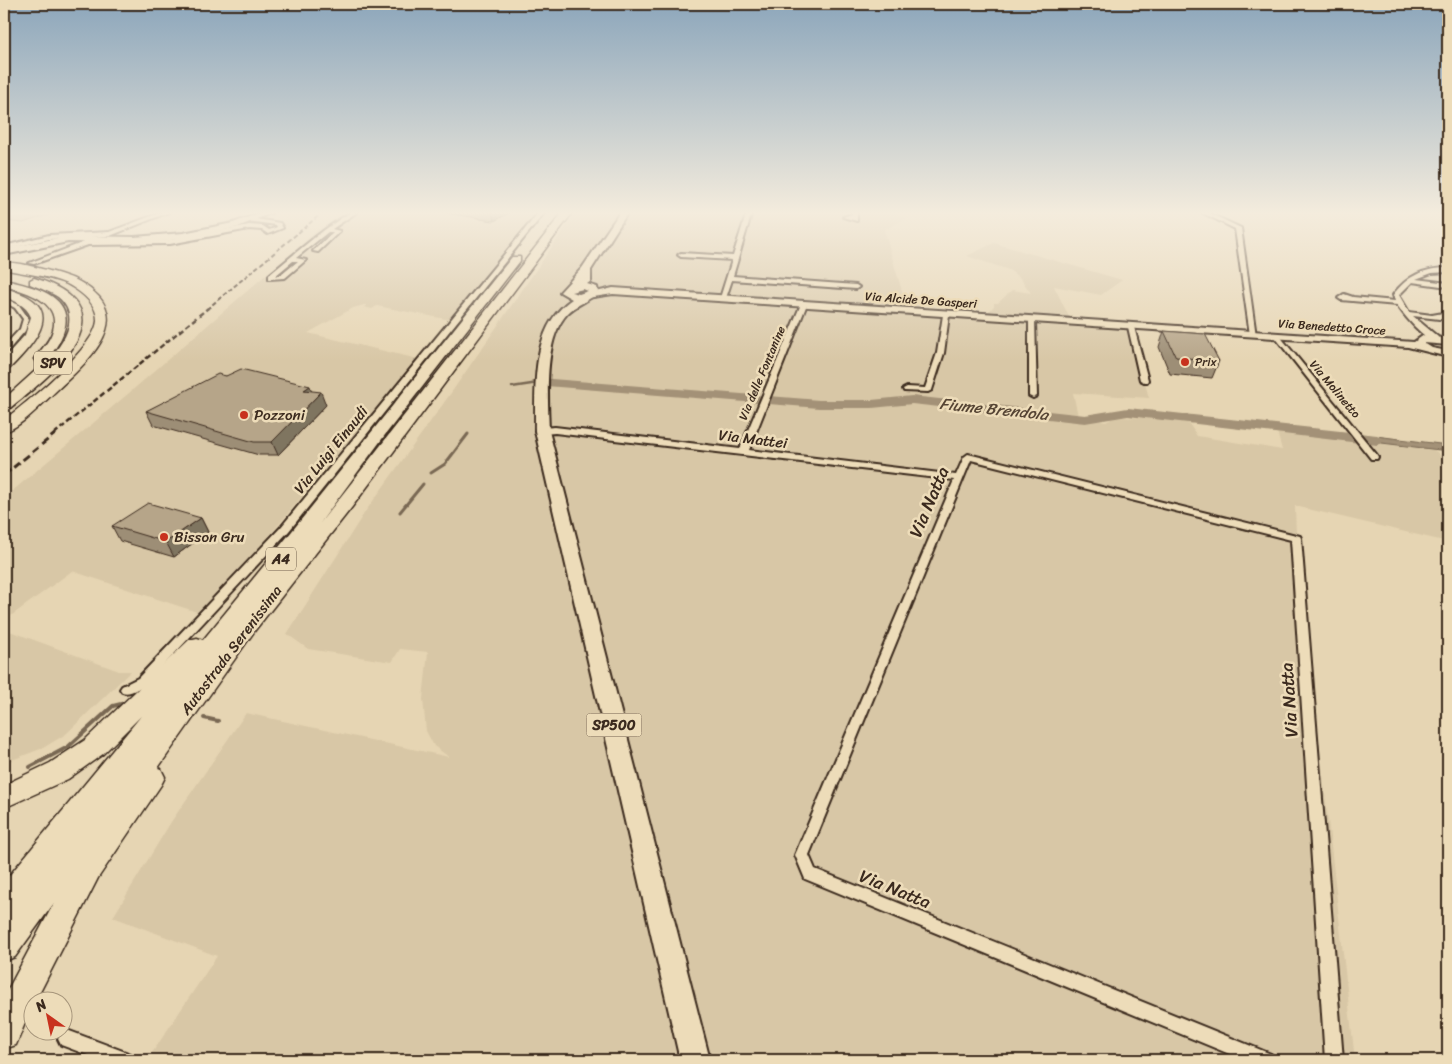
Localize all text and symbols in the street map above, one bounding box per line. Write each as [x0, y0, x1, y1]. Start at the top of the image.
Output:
street label: Via Alcide De Gasperi [864, 285, 978, 315]
street label: Via Benedetto Croce [1277, 312, 1387, 342]
street label: Via delle Fontanine [732, 322, 792, 424]
place label: Prix [1195, 351, 1218, 373]
road number: SPV [34, 352, 72, 374]
street label: Via Molinetto [1304, 355, 1366, 423]
marker: Prix [1179, 356, 1191, 368]
water label: Fiume Brendola [938, 389, 1052, 429]
street label: Via Luigi Einaudi [287, 399, 375, 500]
place label: Pozzoni [254, 402, 306, 428]
marker: Pozzoni [238, 409, 250, 421]
street label: Via Mattei [717, 422, 790, 456]
street label: Via Natta [900, 461, 958, 543]
place label: Bisson Gru [174, 524, 245, 550]
marker: Bisson Gru [158, 531, 170, 543]
road number: A4 [266, 548, 296, 570]
street label: Autostrada Serenissima [173, 579, 289, 721]
street label: Via Natta [1270, 661, 1308, 739]
road number: SP500 [586, 714, 642, 736]
street label: Via Natta [854, 860, 936, 918]
north arrow [22, 992, 72, 1042]
text: N [29, 992, 52, 1019]

